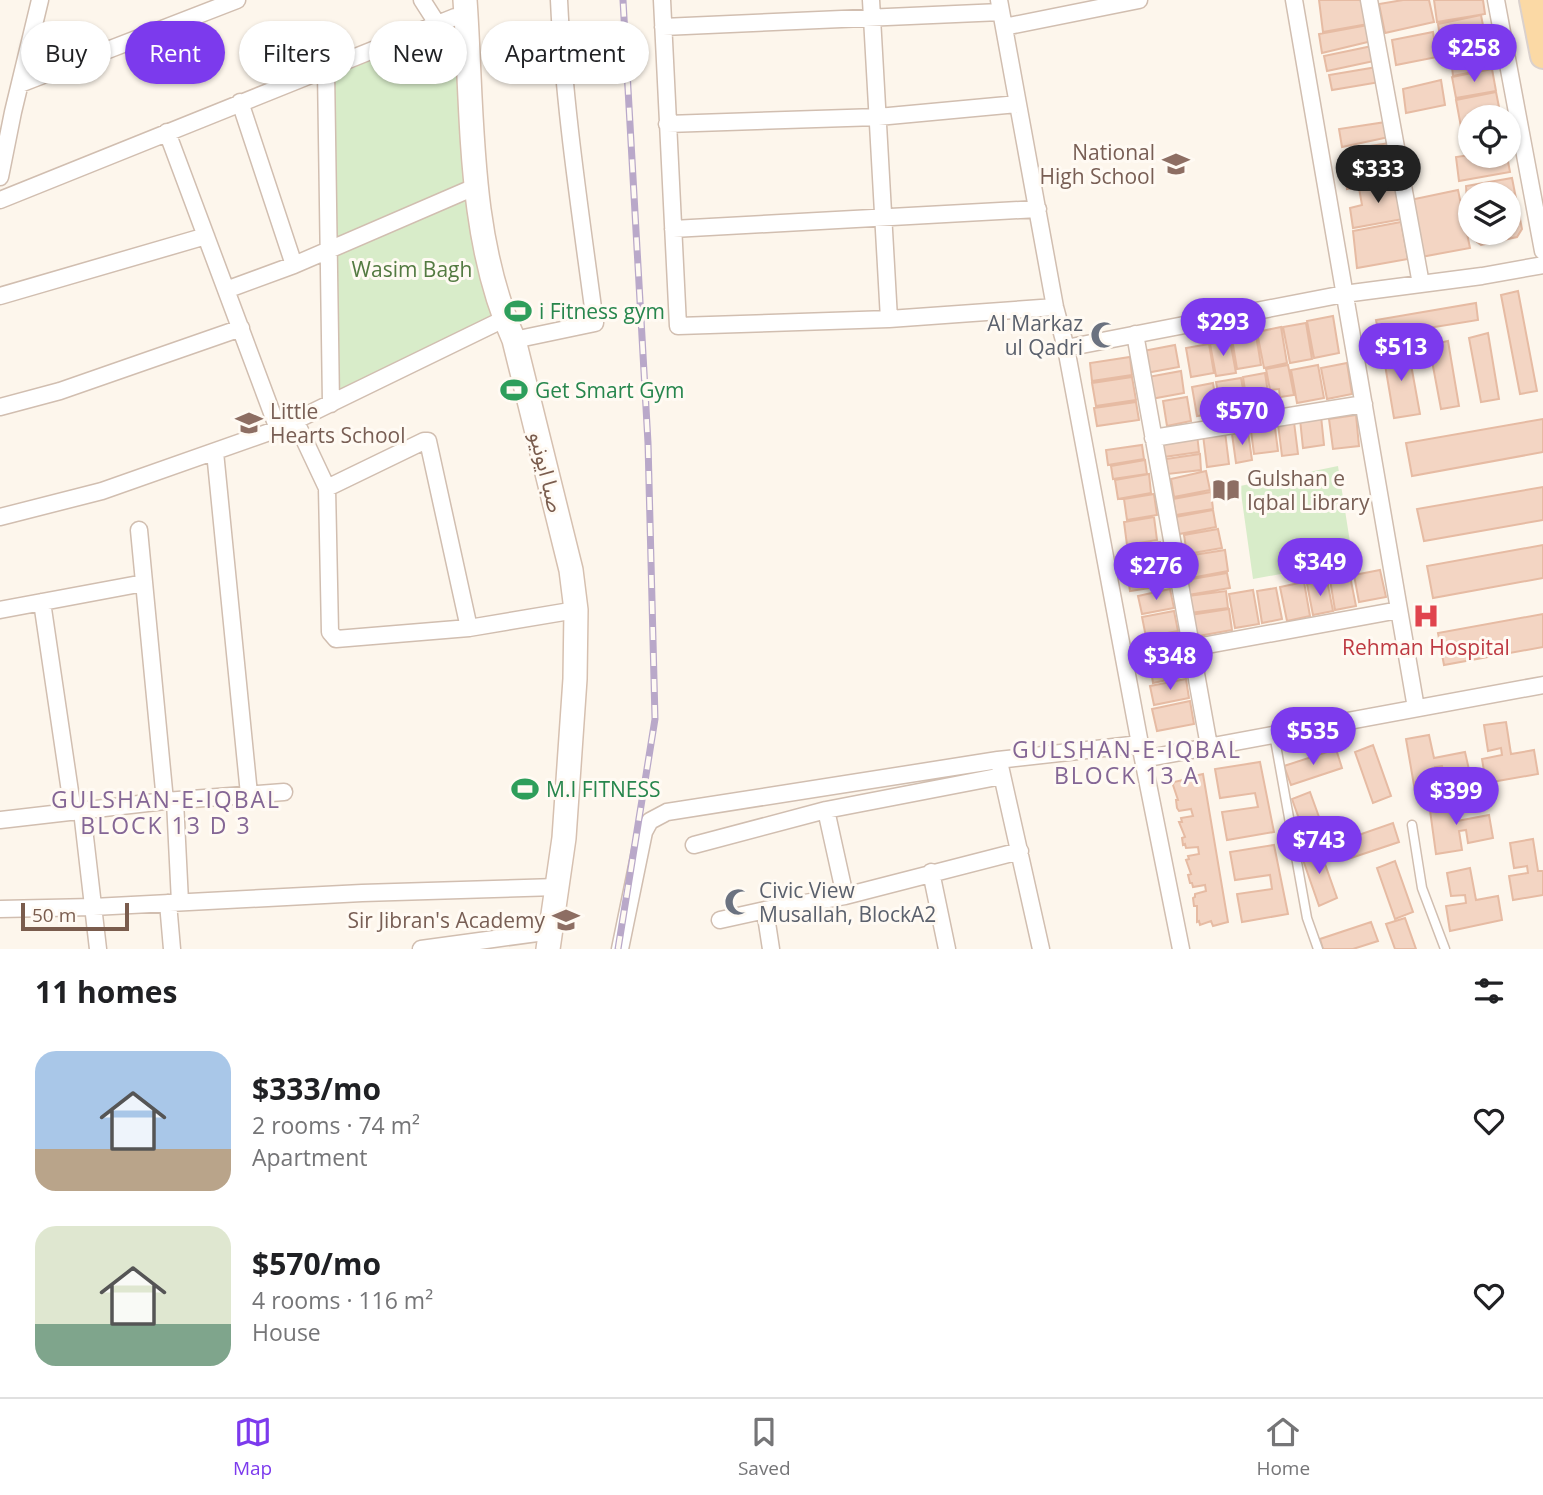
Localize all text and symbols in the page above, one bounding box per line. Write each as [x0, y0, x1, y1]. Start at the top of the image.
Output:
chip: Buy [21, 21, 111, 84]
chip: Rent [125, 21, 225, 84]
chip: Filters [239, 21, 355, 84]
chip: New [369, 21, 467, 84]
chip: Apartment [481, 21, 649, 84]
pin: $258 [1433, 24, 1515, 84]
text: $258 [1448, 31, 1500, 63]
map controls [1458, 105, 1521, 245]
button: locate [1458, 105, 1521, 168]
place label: National High School [1039, 138, 1155, 190]
pin: $333 [1337, 146, 1419, 205]
school or university icon: National High School [1161, 149, 1191, 179]
text: $333 [1352, 152, 1404, 184]
button: layers [1458, 182, 1521, 245]
park label: Wasim Bagh [352, 255, 472, 283]
sports icon: i Fitness gym [503, 296, 533, 326]
place label: i Fitness gym [539, 297, 665, 325]
pin: $293 [1182, 298, 1264, 358]
text: $293 [1197, 305, 1249, 337]
place label: Al Markaz ul Qadri [987, 309, 1083, 361]
mosque icon: Al Markaz ul Qadri [1089, 320, 1119, 350]
pin: $513 [1360, 324, 1442, 383]
text: $513 [1375, 330, 1427, 362]
sports icon: Get Smart Gym [499, 375, 529, 405]
place label: Get Smart Gym [535, 376, 684, 404]
pin: $570 [1201, 388, 1283, 447]
text: $570 [1216, 394, 1268, 426]
place label: Little Hearts School [270, 397, 406, 449]
school or university icon: Little Hearts School [234, 408, 264, 438]
street label: صبا ایونیو [523, 429, 571, 515]
place label: Gulshan e Iqbal Library [1247, 464, 1370, 516]
library icon: Gulshan e Iqbal Library [1211, 475, 1241, 505]
pin: $349 [1279, 538, 1361, 598]
pin: $276 [1115, 542, 1197, 602]
text: $349 [1294, 545, 1346, 577]
text: $276 [1130, 549, 1182, 581]
hospital icon: Rehman Hospital [1411, 601, 1441, 631]
pin: $348 [1129, 632, 1211, 692]
place label: Rehman Hospital [1342, 633, 1510, 661]
text: $348 [1144, 639, 1196, 671]
pin: $535 [1272, 708, 1354, 767]
text: $535 [1287, 714, 1339, 746]
district label: GULSHAN-E-IQBAL BLOCK 13 A [1012, 733, 1242, 791]
pin: $399 [1415, 768, 1497, 827]
sports icon: M.I FITNESS [510, 774, 540, 804]
text: $399 [1430, 774, 1482, 806]
place label: M.I FITNESS [546, 775, 661, 803]
district label: GULSHAN-E-IQBAL BLOCK 13 D 3 [51, 783, 281, 841]
pin: $743 [1278, 816, 1360, 876]
text: $743 [1293, 823, 1345, 855]
place label: Civic View Musallah, BlockA2 [759, 876, 936, 928]
mosque icon: Civic View Musallah, BlockA2 [723, 887, 753, 917]
scale bar [21, 900, 130, 932]
text: 50 m [32, 902, 76, 928]
school or university icon: Sir Jibran's Academy [551, 905, 581, 935]
place label: Sir Jibran's Academy [348, 906, 545, 934]
text: 11 homes [35, 971, 178, 1012]
icon: filters [1470, 972, 1508, 1010]
text: $333/mo [252, 1068, 381, 1109]
icon: home [91, 1079, 175, 1163]
icon: heart [1470, 1102, 1508, 1140]
text: 2 rooms · 74 m² [252, 1109, 420, 1141]
text: Apartment [252, 1141, 368, 1173]
text: $570/mo [252, 1243, 381, 1284]
icon: home [91, 1254, 175, 1338]
icon: heart [1470, 1277, 1508, 1315]
text: 4 rooms · 116 m² [252, 1284, 433, 1316]
text: House [252, 1316, 321, 1348]
tab: Map [233, 1413, 272, 1481]
tab: Saved [738, 1413, 791, 1481]
tab: Home [1256, 1413, 1310, 1481]

